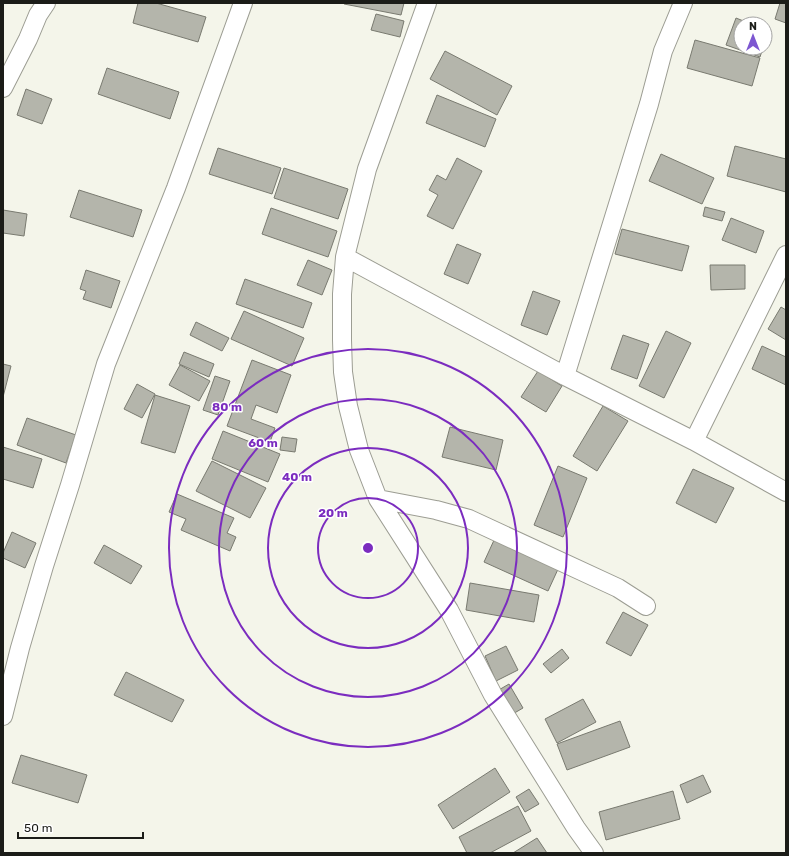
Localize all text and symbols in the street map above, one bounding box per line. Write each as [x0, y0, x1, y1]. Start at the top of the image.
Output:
north arrow [733, 16, 773, 56]
text: N [749, 20, 757, 33]
text: 80 m [212, 400, 242, 414]
text: 60 m [248, 436, 278, 450]
text: 40 m [282, 470, 312, 484]
text: 20 m [318, 506, 348, 520]
centre of rings [361, 541, 375, 555]
scale bar [18, 814, 143, 840]
text: 50 m [24, 821, 52, 835]

